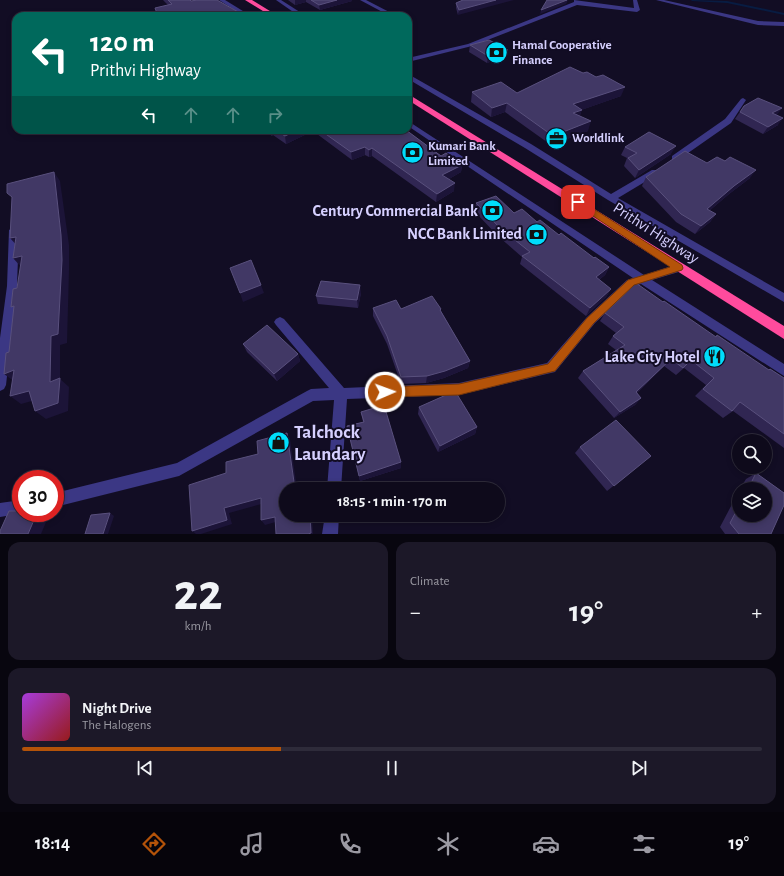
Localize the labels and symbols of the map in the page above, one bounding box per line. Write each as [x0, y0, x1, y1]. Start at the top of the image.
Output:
bank icon: Hamal Cooperative Finance [483, 39, 509, 65]
place label: Hamal Cooperative Finance [512, 39, 612, 67]
office icon: Worldlink [543, 125, 569, 151]
place label: Worldlink [572, 132, 625, 145]
bank icon: Kumari Bank Limited [399, 140, 425, 166]
place label: Kumari Bank Limited [428, 140, 496, 168]
pin [561, 185, 595, 219]
bank icon: Century Commercial Bank [480, 198, 506, 224]
street label: Prithvi Highway [610, 199, 702, 268]
place label: Century Commercial Bank [312, 203, 478, 220]
bank icon: NCC Bank Limited [524, 221, 550, 247]
place label: NCC Bank Limited [407, 226, 523, 242]
restaurant icon: Lake City Hotel [702, 344, 728, 370]
place label: Lake City Hotel [605, 349, 700, 366]
position arrow [364, 371, 406, 413]
place label: Talchock Laundary [294, 423, 366, 464]
shop icon: Talchock Laundary [265, 430, 291, 456]
speed limit sign: 30 [12, 470, 64, 522]

